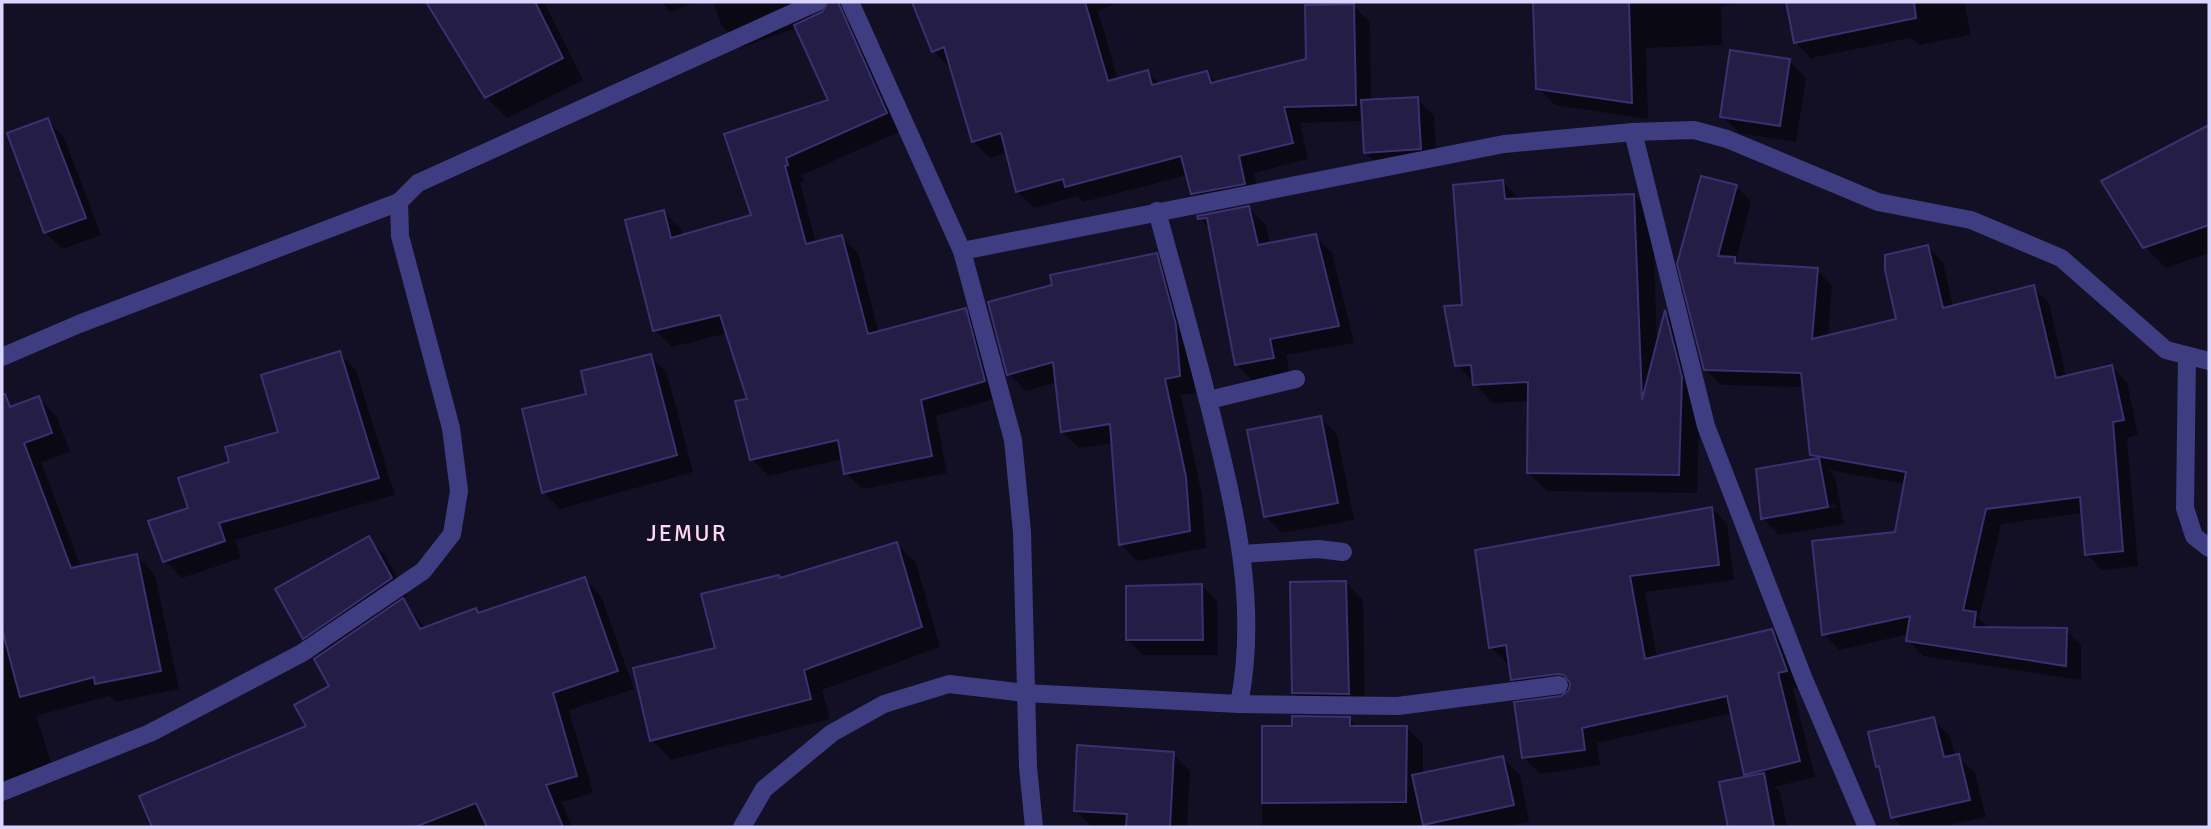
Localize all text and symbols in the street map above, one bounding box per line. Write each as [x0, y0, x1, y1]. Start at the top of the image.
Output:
district label: JEMUR [646, 519, 728, 548]

